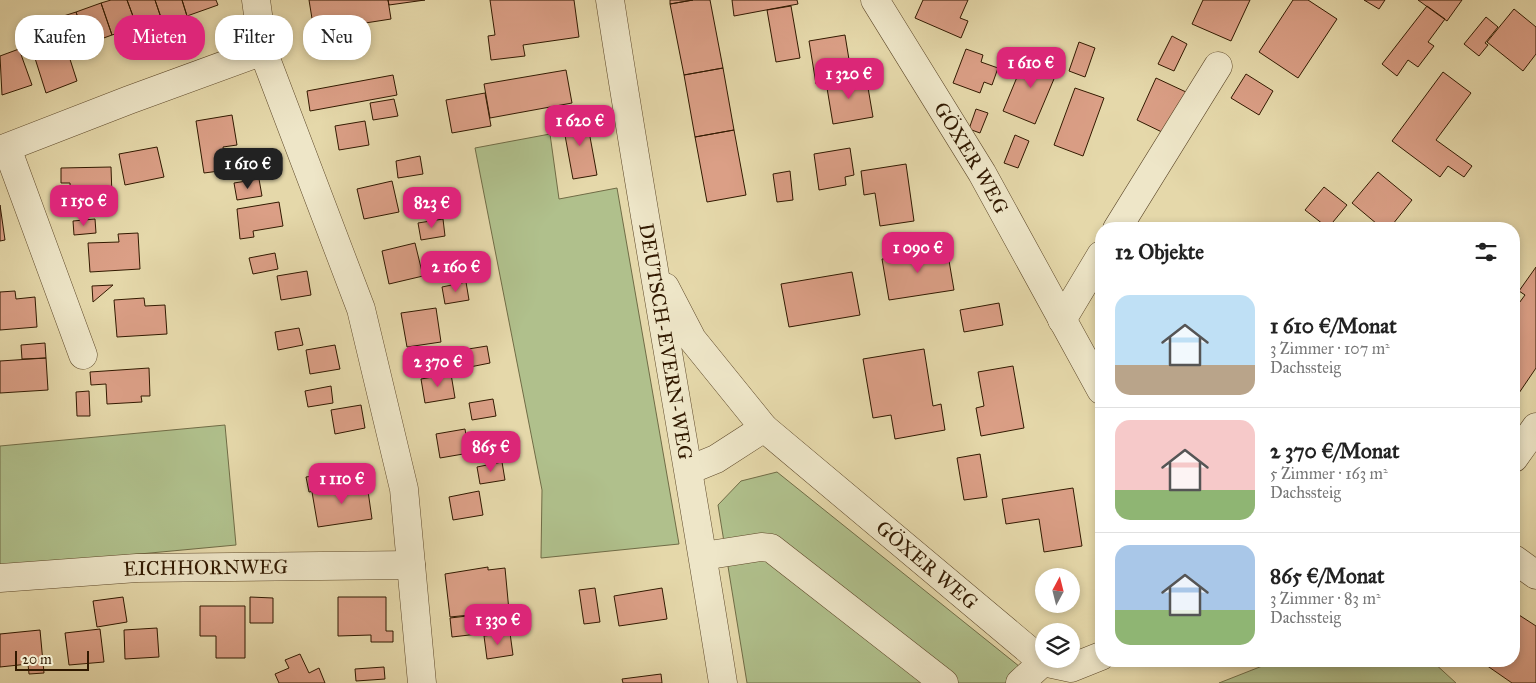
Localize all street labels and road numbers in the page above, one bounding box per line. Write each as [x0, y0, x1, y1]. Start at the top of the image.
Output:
street label: GÖXER WEG [929, 98, 1014, 218]
street label: DEUTSCH-EVERN-WEG [634, 221, 698, 461]
street label: GÖXER WEG [871, 515, 983, 614]
street label: EICHHORNWEG [122, 554, 288, 581]

